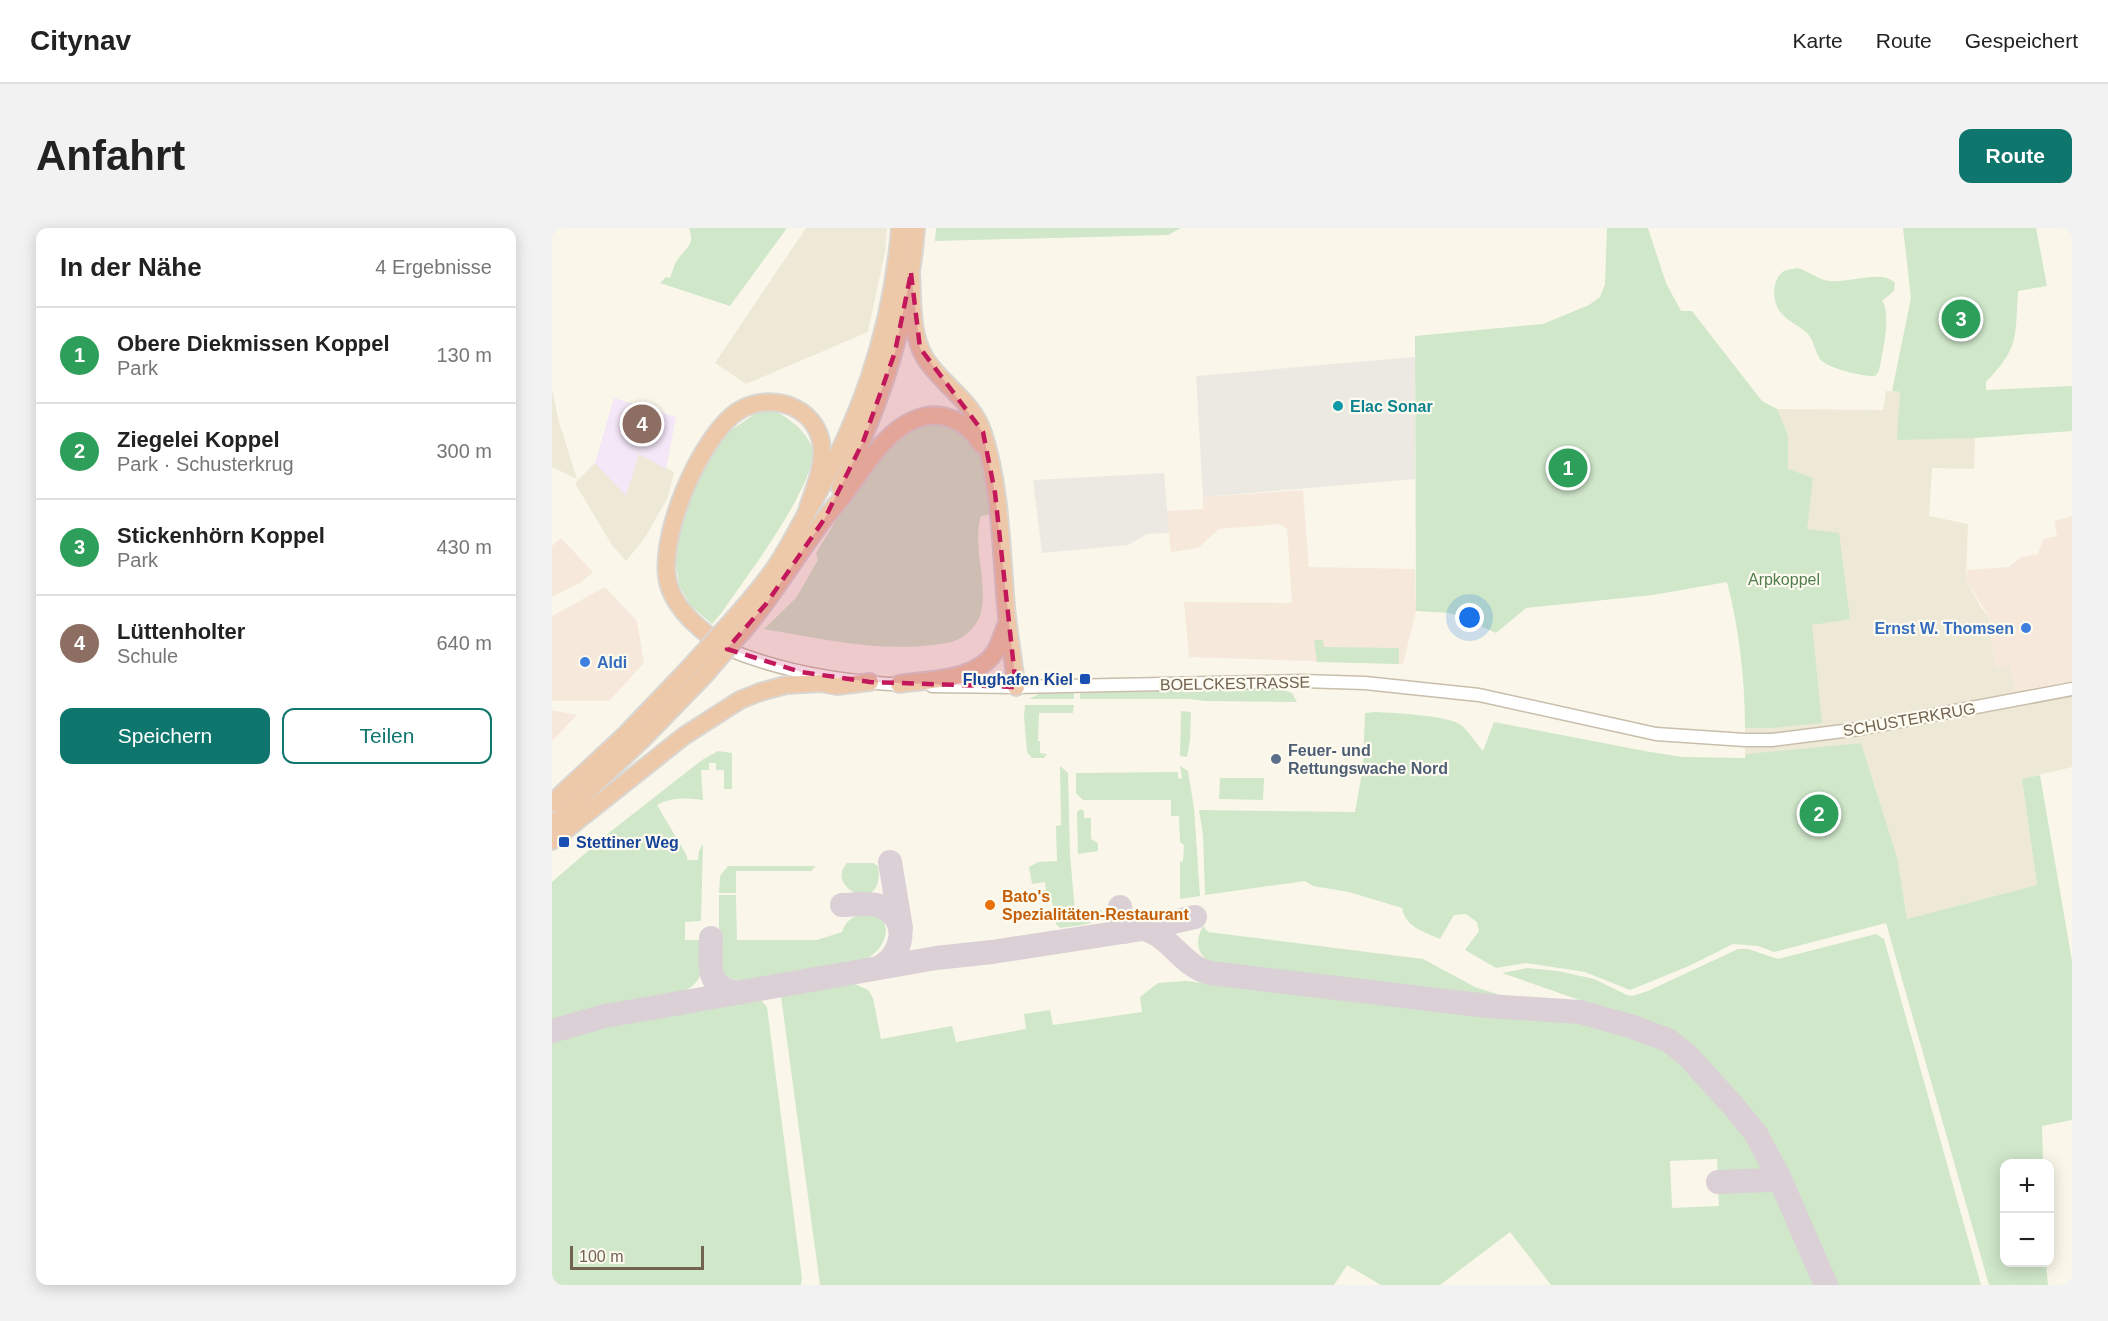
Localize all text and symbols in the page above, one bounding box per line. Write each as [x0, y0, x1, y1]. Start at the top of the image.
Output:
text: Citynav [30, 25, 131, 56]
text: Karte [1793, 29, 1843, 52]
text: Route [1876, 29, 1932, 52]
text: Gespeichert [1965, 29, 2078, 52]
button: Route [1959, 129, 2072, 183]
text: Anfahrt [36, 132, 185, 179]
text: In der Nähe [60, 252, 202, 282]
text: 4 Ergebnisse [375, 256, 492, 278]
pin: 3 [1942, 296, 1980, 341]
text: Obere Diekmissen Koppel [117, 331, 390, 356]
text: 1 [74, 344, 85, 366]
text: 130 m [436, 344, 492, 366]
text: Park [117, 357, 158, 379]
place label: Elac Sonar [1350, 398, 1433, 415]
marker: Elac Sonar [1331, 399, 1345, 413]
pin: 4 [622, 402, 662, 446]
text: Ziegelei Koppel [117, 427, 280, 452]
text: 2 [74, 440, 85, 462]
text: 300 m [436, 440, 492, 462]
pin: 1 [1548, 446, 1588, 490]
text: Park · Schusterkrug [117, 453, 294, 475]
text: Stickenhörn Koppel [117, 523, 325, 548]
text: 3 [74, 536, 85, 558]
text: 430 m [436, 536, 492, 558]
text: Park [117, 549, 158, 571]
park label: Arpkoppel [1748, 571, 1820, 588]
your location [1455, 603, 1484, 632]
text: Lüttenholter [117, 619, 245, 644]
place label: Ernst W. Thomsen [1874, 620, 2014, 637]
marker: Ernst W. Thomsen [2019, 621, 2033, 635]
text: 4 [74, 632, 85, 654]
text: 640 m [436, 632, 492, 654]
text: Schule [117, 645, 178, 667]
place label: Aldi [597, 654, 627, 671]
marker: Aldi [578, 655, 592, 669]
place label: Flughafen Kiel [963, 671, 1073, 688]
marker: Flughafen Kiel [1078, 672, 1092, 686]
street label: BOELCKESTRASSE [1160, 674, 1310, 693]
street label: SCHUSTERKRUG [1842, 699, 1977, 740]
button: Speichern [60, 708, 270, 764]
button: Teilen [282, 708, 492, 764]
place label: Feuer- und Rettungswache Nord [1288, 742, 1448, 777]
marker: Feuer- und Rettungswache Nord [1269, 752, 1283, 766]
pin: 2 [1800, 792, 1838, 836]
place label: Stettiner Weg [576, 834, 679, 851]
marker: Stettiner Weg [557, 835, 571, 849]
place label: Bato's Spezialitäten-Restaurant [1002, 888, 1189, 923]
marker: Bato's Spezialitäten-Restaurant [983, 898, 997, 912]
map controls [2000, 1159, 2054, 1267]
button: + [2000, 1159, 2054, 1213]
button: − [2000, 1213, 2054, 1267]
scale bar [570, 1243, 704, 1270]
text: 100 m [579, 1248, 623, 1265]

